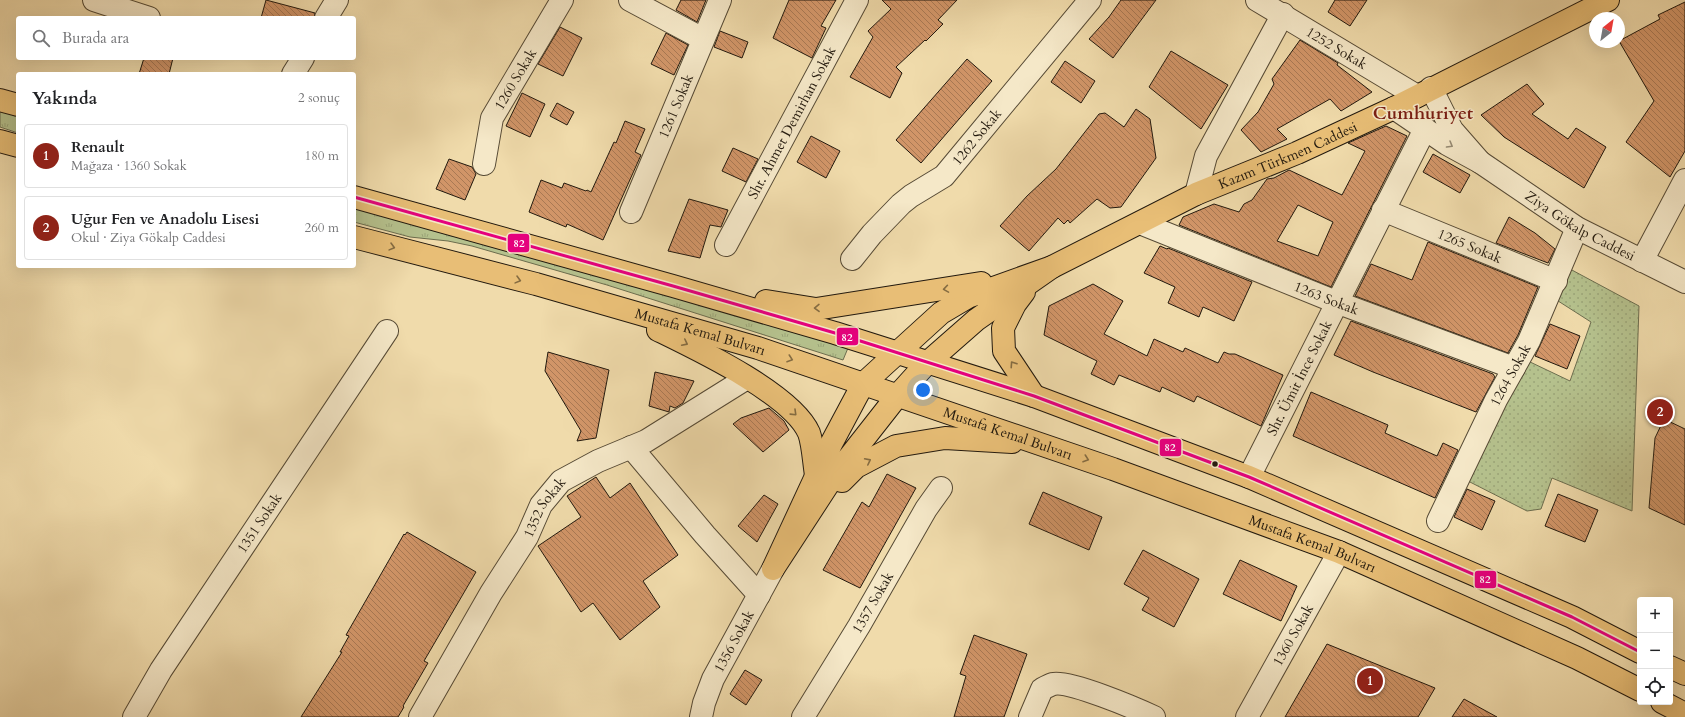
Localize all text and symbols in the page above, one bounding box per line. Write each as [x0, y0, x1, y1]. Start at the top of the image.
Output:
north arrow [1589, 12, 1625, 48]
search box [16, 16, 356, 60]
street label: 1252 Sokak [1303, 22, 1371, 74]
icon: search [30, 27, 52, 49]
text: Burada ara [62, 28, 129, 48]
street label: Sht. Ahmet Demirhan Sokak [743, 42, 840, 202]
street label: 1260 Sokak [490, 44, 541, 113]
street label: 1261 Sokak [654, 70, 698, 141]
text: Yakında [32, 87, 97, 110]
text: 2 sonuç [298, 89, 340, 107]
district label: Cumhuriyet [1373, 101, 1474, 126]
street label: 1262 Sokak [947, 104, 1006, 169]
street label: Kazım Türkmen Caddesi [1215, 117, 1360, 193]
text: Renault [71, 137, 124, 157]
one-way arrow [1446, 141, 1453, 148]
text: 1 [43, 147, 49, 165]
text: 180 m [305, 147, 339, 165]
text: Mağaza · 1360 Sokak [71, 157, 187, 175]
street label: Ziya Gökalp Caddesi [1521, 186, 1639, 265]
text: Uğur Fen ve Anadolu Lisesi [71, 209, 259, 229]
text: 2 [43, 219, 49, 237]
text: 260 m [305, 219, 339, 237]
street label: 1265 Sokak [1435, 224, 1506, 268]
text: Okul · Ziya Gökalp Caddesi [71, 229, 226, 247]
line badge: 82 [507, 233, 530, 253]
text: 82 [513, 236, 525, 251]
one-way arrow [388, 242, 395, 251]
one-way arrow [514, 275, 521, 284]
street label: 1263 Sokak [1291, 277, 1362, 319]
one-way arrow [943, 285, 949, 293]
street label: Mustafa Kemal Bulvarı [633, 304, 768, 359]
one-way arrow [814, 304, 820, 312]
street label: Sht. Ümit İnce Sokak [1262, 317, 1336, 439]
line badge: 82 [836, 327, 859, 346]
text: 82 [841, 330, 853, 345]
one-way arrow [681, 338, 688, 346]
street label: 1264 Sokak [1485, 340, 1535, 409]
one-way arrow [787, 354, 794, 363]
one-way arrow [1011, 361, 1018, 368]
your location [913, 380, 933, 400]
pin: 2 [1647, 397, 1673, 427]
street label: Mustafa Kemal Bulvarı [941, 402, 1075, 464]
one-way arrow [789, 408, 797, 415]
line badge: 82 [1159, 438, 1182, 457]
text: 82 [1164, 440, 1176, 455]
one-way arrow [1082, 455, 1089, 463]
one-way arrow [864, 458, 871, 465]
unlabelled marker [1210, 459, 1220, 469]
street label: 1352 Sokak [518, 473, 570, 540]
street label: 1351 Sokak [232, 489, 286, 557]
street label: Mustafa Kemal Bulvarı [1246, 510, 1379, 577]
street label: 1357 Sokak [847, 568, 898, 637]
line badge: 82 [1474, 570, 1497, 589]
text: 82 [1479, 572, 1491, 587]
map controls [1637, 597, 1673, 705]
button: + [1637, 597, 1673, 633]
street label: 1360 Sokak [1268, 600, 1318, 669]
street label: 1356 Sokak [709, 606, 759, 676]
button: − [1637, 633, 1673, 669]
pin: 1 [1357, 666, 1383, 696]
button: locate [1637, 669, 1673, 705]

